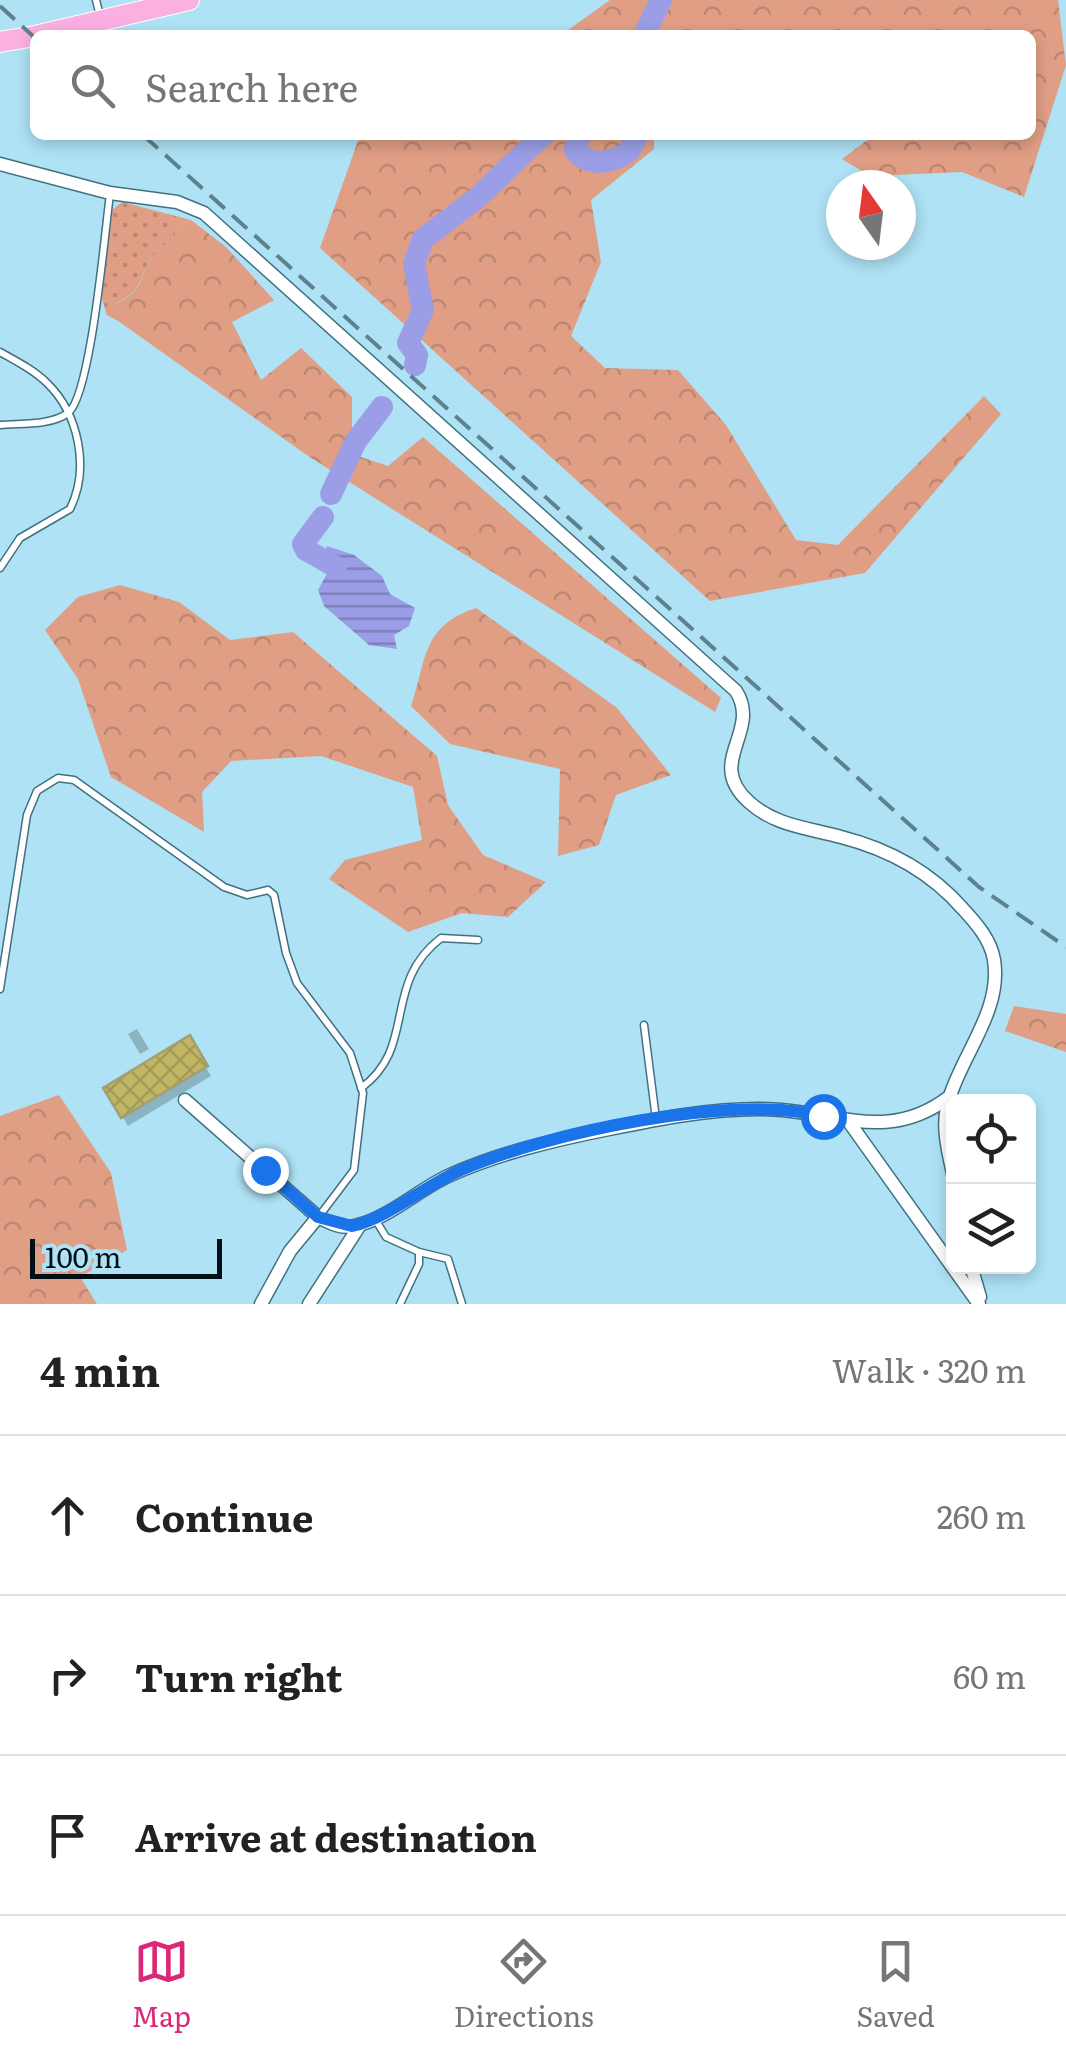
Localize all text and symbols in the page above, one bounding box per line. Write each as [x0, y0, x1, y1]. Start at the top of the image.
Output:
search box [30, 30, 1036, 140]
text: Search here [145, 57, 358, 114]
icon: search [65, 58, 120, 113]
north arrow [826, 170, 916, 260]
route start [801, 1094, 847, 1140]
map controls [946, 1094, 1036, 1274]
button: locate [946, 1094, 1036, 1184]
route end [243, 1148, 289, 1194]
button: layers [946, 1184, 1036, 1274]
scale bar [30, 1234, 222, 1278]
text: 100 m [45, 1235, 122, 1277]
text: 4 min [40, 1338, 160, 1400]
text: Walk · 320 m [832, 1345, 1026, 1393]
text: Continue [135, 1487, 313, 1544]
icon: ahead [40, 1488, 95, 1543]
text: 260 m [937, 1491, 1026, 1539]
text: Turn right [135, 1647, 342, 1704]
icon: right [40, 1648, 95, 1703]
text: 60 m [953, 1651, 1026, 1699]
text: Arrive at destination [135, 1807, 537, 1864]
icon: arrive [40, 1808, 95, 1863]
tab: Map [131, 1934, 191, 2036]
tab: Directions [454, 1934, 594, 2036]
tab: Saved [857, 1934, 935, 2036]

